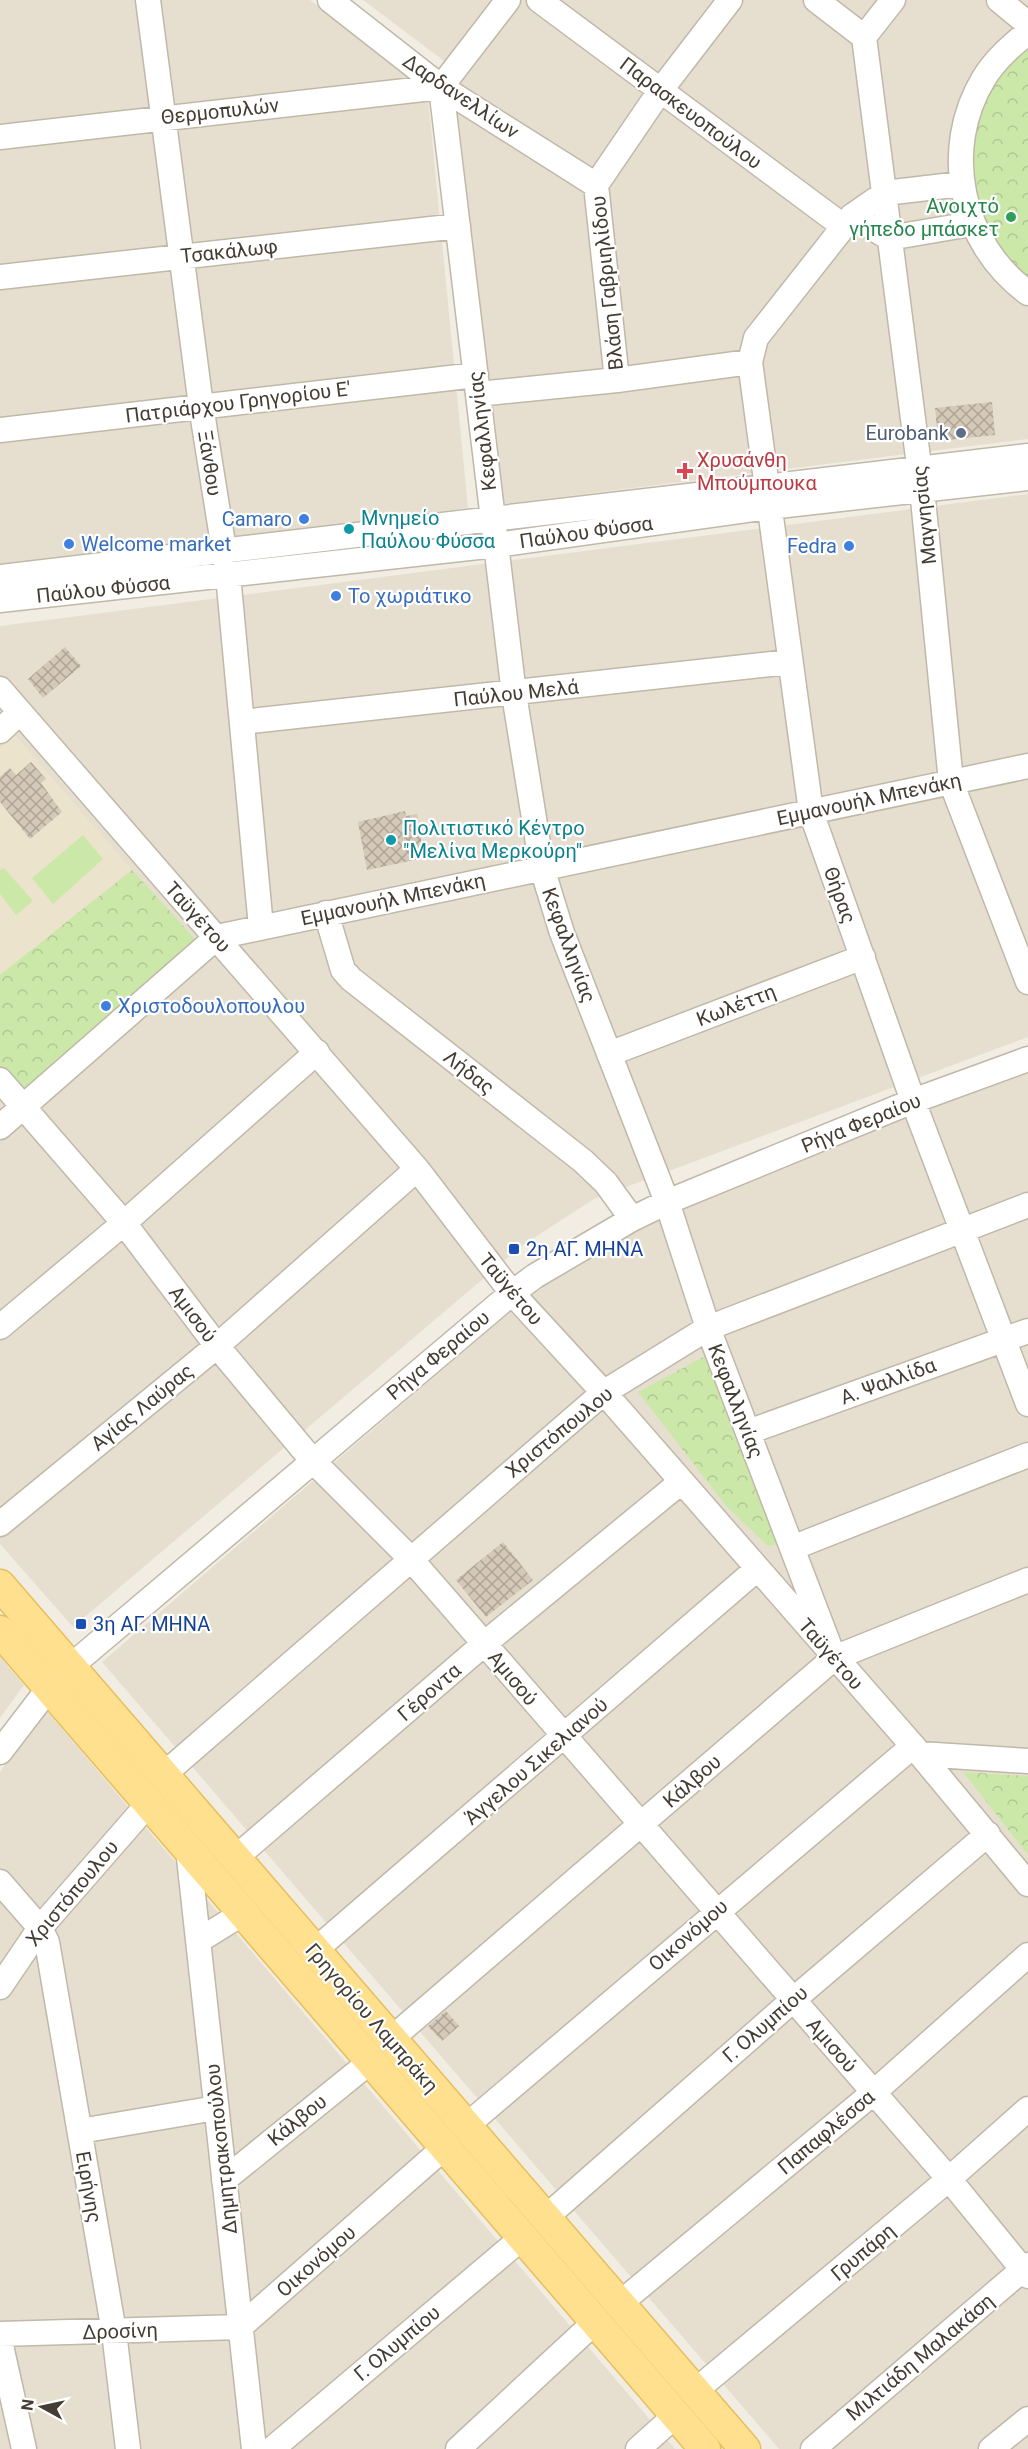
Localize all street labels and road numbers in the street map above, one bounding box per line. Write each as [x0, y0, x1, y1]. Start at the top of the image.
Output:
street label: Δαρδανελλίων [398, 48, 524, 144]
street label: Παρασκευοπούλου [615, 52, 767, 174]
street label: Θερμοπυλών [160, 93, 281, 129]
street label: Βλάση Γαβριηλίδου [586, 195, 628, 371]
street label: Τσακάλωφ [179, 234, 279, 268]
street label: Κεφαλληνίας [463, 370, 501, 492]
street label: Πατριάρχου Γρηγορίου Ε' [124, 376, 352, 428]
street label: Ξάνθου [193, 428, 227, 498]
street label: Μαγνησίας [907, 464, 941, 566]
street label: Παύλου Φύσσα [518, 511, 655, 553]
street label: Παύλου Φύσσα [35, 570, 172, 608]
street label: Παύλου Μελά [452, 674, 580, 711]
street label: Εμμανουήλ Μπενάκη [774, 768, 964, 830]
street label: Θήρας [819, 863, 861, 927]
street label: Εμμανουήλ Μπενάκη [298, 868, 488, 930]
street label: Ταϋγέτου [160, 877, 236, 957]
street label: Κεφαλληνίας [537, 884, 601, 1006]
street label: Κωλέττη [693, 979, 779, 1031]
street label: Λήδας [439, 1045, 499, 1099]
street label: Ρήγα Φεραίου [798, 1088, 924, 1158]
street label: Ταϋγέτου [474, 1248, 548, 1330]
street label: Αμισού [164, 1281, 222, 1347]
street label: Ρήγα Φεραίου [382, 1305, 494, 1405]
street label: Κεφαλληνίας [703, 1340, 769, 1462]
street label: Α. Ψαλλίδα [837, 1352, 940, 1409]
street label: Αγίας Λαύρας [86, 1358, 198, 1456]
street label: Χριστόπουλου [501, 1381, 617, 1483]
street label: Ταϋγέτου [794, 1613, 868, 1695]
street label: Αμισού [483, 1646, 543, 1710]
street label: Γέροντα [393, 1658, 466, 1726]
street label: Άγγελου Σικελιανού [459, 1692, 613, 1830]
street label: Κάλβου [658, 1749, 726, 1813]
street label: Χριστόπουλου [21, 1835, 123, 1951]
street label: Οικονόμου [643, 1894, 733, 1976]
street label: Γρηγορίου Λαμπράκη [301, 1938, 443, 2098]
street label: Γ. Ολυμπίου [717, 1980, 813, 2068]
street label: Αμισού [802, 2013, 862, 2077]
street label: Δημητρακοπούλου [200, 2063, 242, 2235]
street label: Παπαφλέσσα [773, 2084, 880, 2179]
street label: Κάλβου [263, 2089, 331, 2151]
street label: Ειρήνης [71, 2149, 107, 2225]
street label: Γρυπάρη [826, 2218, 900, 2286]
street label: Οικονόμου [271, 2220, 361, 2302]
street label: Μιλτιάδη Μαλακάση [841, 2288, 999, 2426]
street label: Γ. Ολυμπίου [349, 2300, 445, 2386]
street label: Δροσίνη [82, 2318, 158, 2344]

